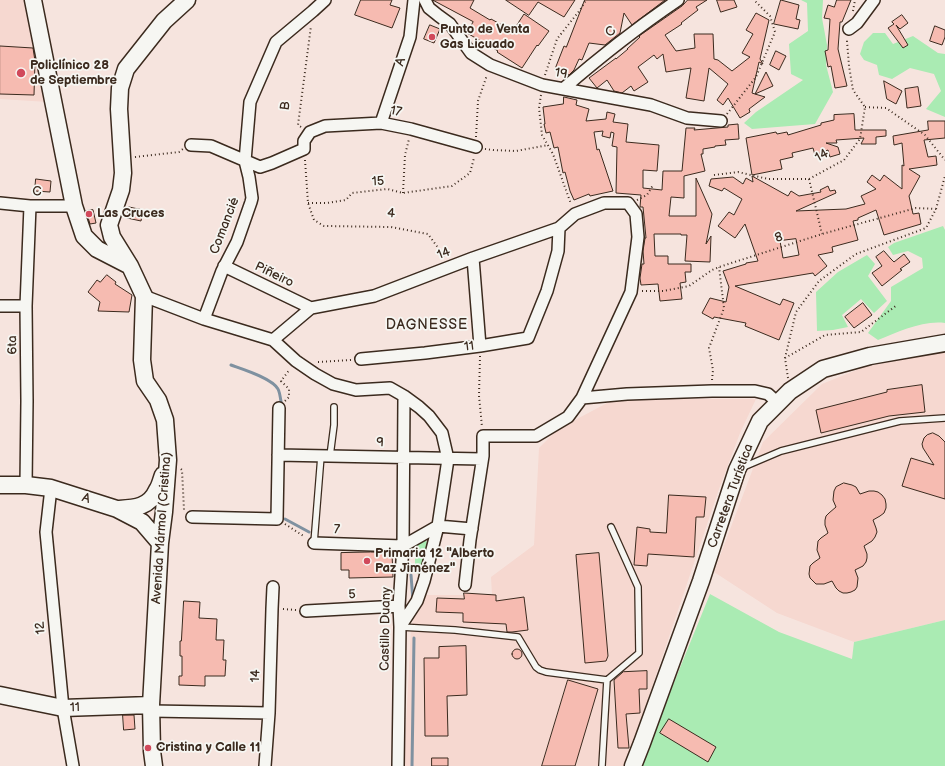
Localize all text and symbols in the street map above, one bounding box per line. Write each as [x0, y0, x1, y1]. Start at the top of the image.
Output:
place label: Punto de Venta Gas Licuado [440, 22, 530, 53]
street label: C [603, 23, 619, 41]
marker: Punto de Venta Gas Licuado [427, 32, 437, 42]
street label: A [392, 56, 410, 68]
place label: Policlínico 28 de Septiembre [30, 58, 117, 89]
street label: 19 [553, 65, 569, 83]
marker: Policlínico 28 de Septiembre [15, 67, 27, 79]
street label: B [278, 101, 294, 111]
street label: 17 [389, 103, 403, 121]
street label: 14 [813, 146, 831, 166]
street label: 15 [371, 174, 385, 190]
street label: C [32, 184, 42, 200]
street label: Comancié [207, 195, 243, 257]
place label: Las Cruces [97, 206, 164, 222]
street label: 4 [386, 206, 396, 222]
marker: Las Cruces [84, 209, 94, 219]
street label: 8 [773, 229, 785, 247]
street label: 14 [435, 244, 453, 264]
street label: Piñeiro [252, 259, 296, 291]
district label: DAGNESSE [386, 317, 468, 333]
street label: 6ta [5, 335, 21, 355]
street label: 11 [463, 339, 475, 355]
street label: 9 [376, 435, 384, 451]
street label: Carretera Turística [705, 442, 757, 550]
street label: Avenida Mármol (Cristina) [149, 451, 175, 605]
street label: A [80, 490, 92, 508]
street label: 7 [334, 522, 340, 538]
place label: Primaria 12 "Alberto Paz Jiménez" [375, 546, 494, 577]
marker: Primaria 12 "Alberto Paz Jiménez" [362, 556, 372, 566]
street label: 5 [348, 587, 356, 603]
street label: Castillo Duany [377, 587, 395, 671]
street label: 12 [33, 621, 49, 635]
street label: 14 [248, 669, 264, 683]
street label: 11 [70, 700, 80, 716]
place label: Cristina y Calle 11 [156, 740, 260, 756]
marker: Cristina y Calle 11 [143, 743, 153, 753]

